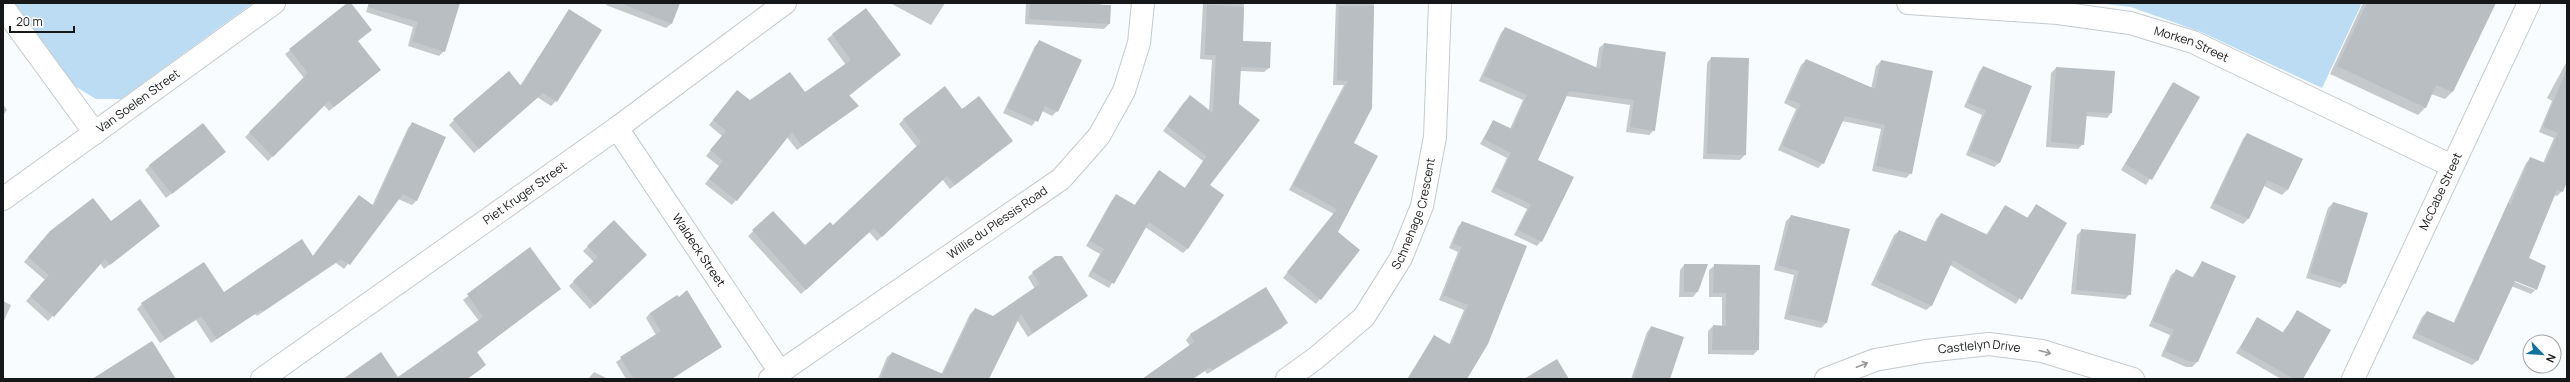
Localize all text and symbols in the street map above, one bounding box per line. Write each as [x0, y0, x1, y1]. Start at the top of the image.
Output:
scale bar [10, 8, 74, 34]
text: 20 m [16, 13, 43, 30]
street label: Morken Street [2152, 22, 2232, 66]
street label: Van Soelen Street [93, 65, 183, 137]
street label: McCabe Street [2415, 150, 2466, 233]
street label: Schnehage Crescent [1387, 156, 1439, 273]
street label: Piet Kruger Street [479, 157, 570, 228]
street label: Willie du Plessis Road [944, 182, 1051, 263]
street label: Waldeck Street [669, 210, 730, 290]
north arrow [2522, 334, 2562, 374]
street label: Castlelyn Drive [1937, 335, 2022, 358]
one-way arrow [2039, 349, 2052, 356]
text: N [2543, 352, 2560, 365]
one-way arrow [1856, 361, 1868, 369]

